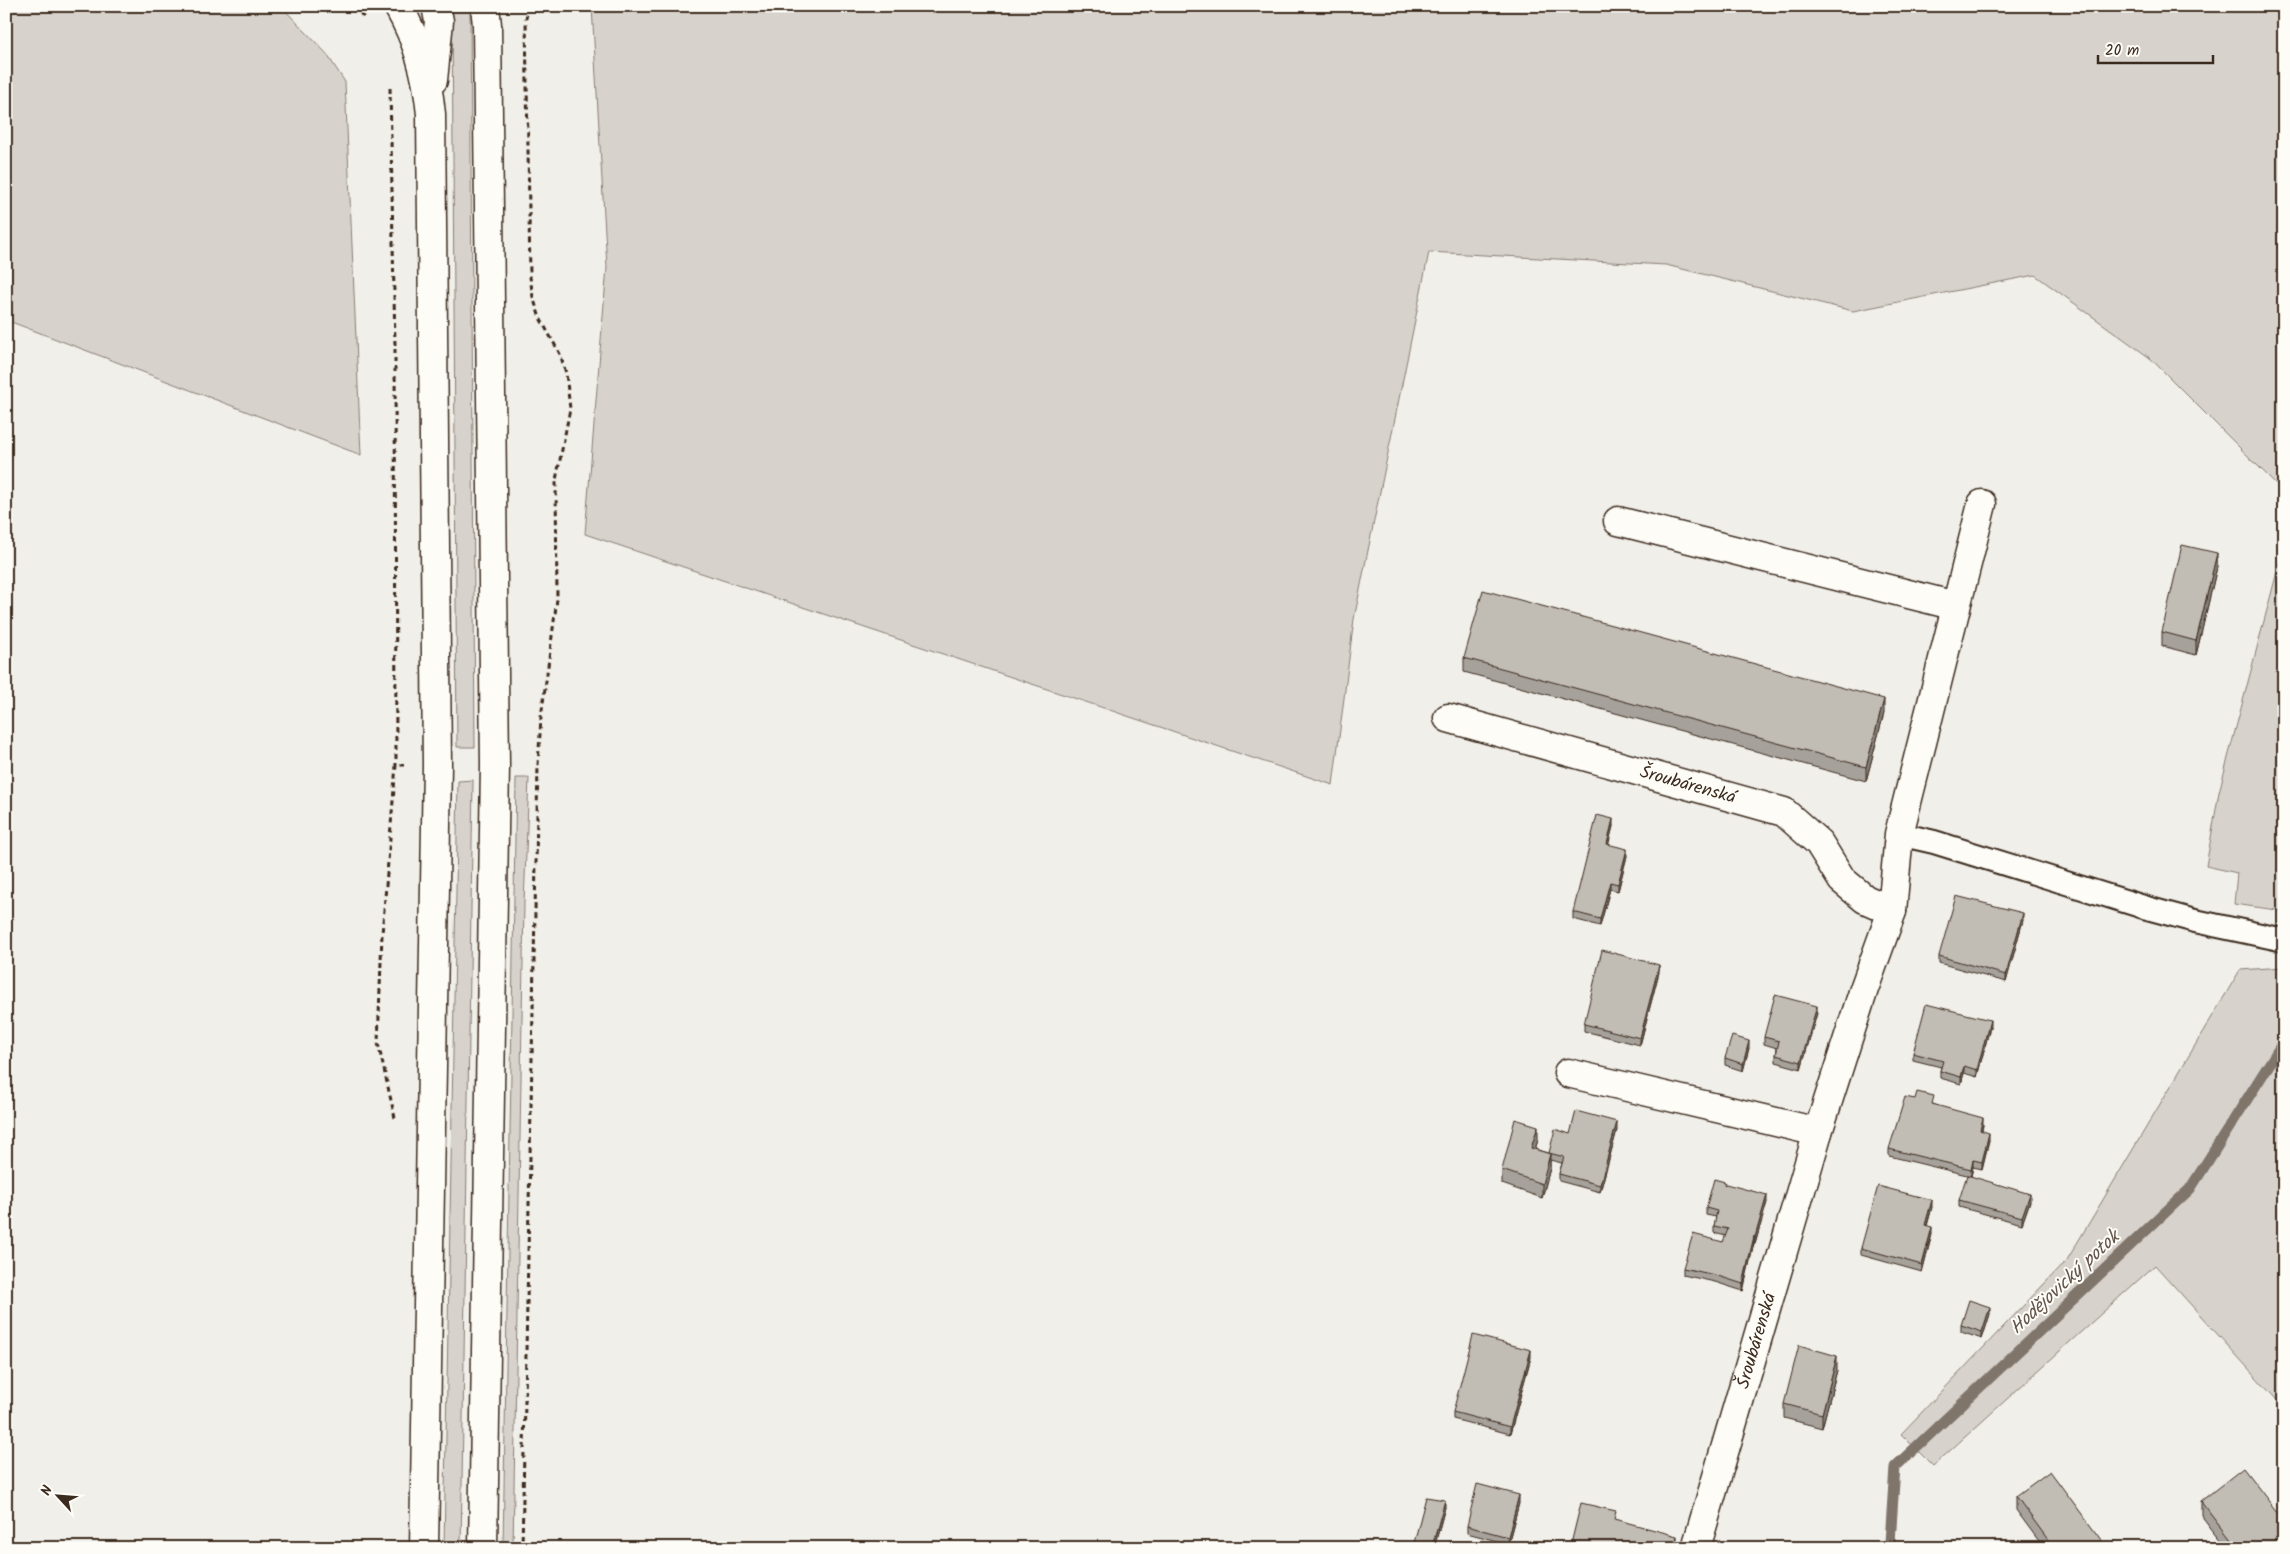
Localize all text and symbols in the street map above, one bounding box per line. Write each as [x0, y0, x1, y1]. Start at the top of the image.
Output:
scale bar [2098, 32, 2212, 64]
text: 20 m [2105, 39, 2139, 63]
street label: Šroubárenská [1636, 758, 1741, 813]
water label: Hodějovický potok [2003, 1222, 2129, 1342]
street label: Šroubárenská [1729, 1288, 1785, 1392]
north arrow [32, 1472, 82, 1522]
text: N [35, 1482, 59, 1500]

